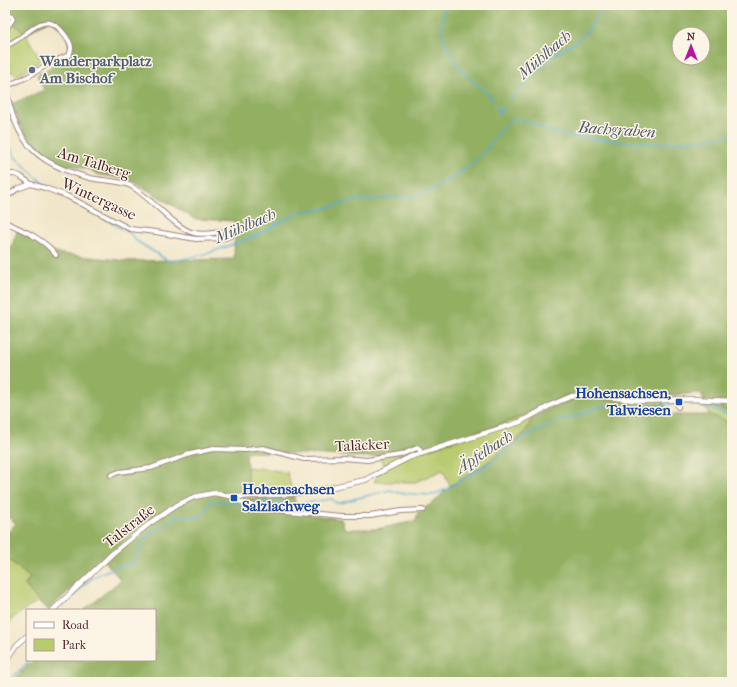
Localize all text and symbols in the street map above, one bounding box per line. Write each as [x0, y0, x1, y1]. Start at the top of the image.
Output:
water label: Mühlbach [513, 26, 575, 83]
north arrow [671, 26, 711, 66]
text: N [687, 30, 696, 43]
place label: Wanderparkplatz Am Bischof [39, 52, 152, 87]
marker: Wanderparkplatz Am Bischof [27, 65, 37, 75]
water label: Bachgraben [577, 117, 656, 142]
street label: Am Talberg [55, 143, 133, 183]
street label: Wintergasse [58, 173, 140, 224]
water label: Mühlbach [211, 204, 279, 247]
place label: Hohensachsen, Talwiesen [575, 384, 671, 419]
marker: Hohensachsen, Talwiesen [674, 397, 684, 407]
water label: Äpfelbach [450, 425, 516, 478]
street label: Taläcker [334, 435, 390, 455]
place label: Hohensachsen Salzlachweg [242, 480, 335, 515]
marker: Hohensachsen Salzlachweg [229, 493, 239, 503]
street label: Talstraße [100, 500, 159, 551]
legend [26, 609, 156, 661]
text: Road [62, 618, 89, 632]
text: Park [62, 638, 87, 652]

